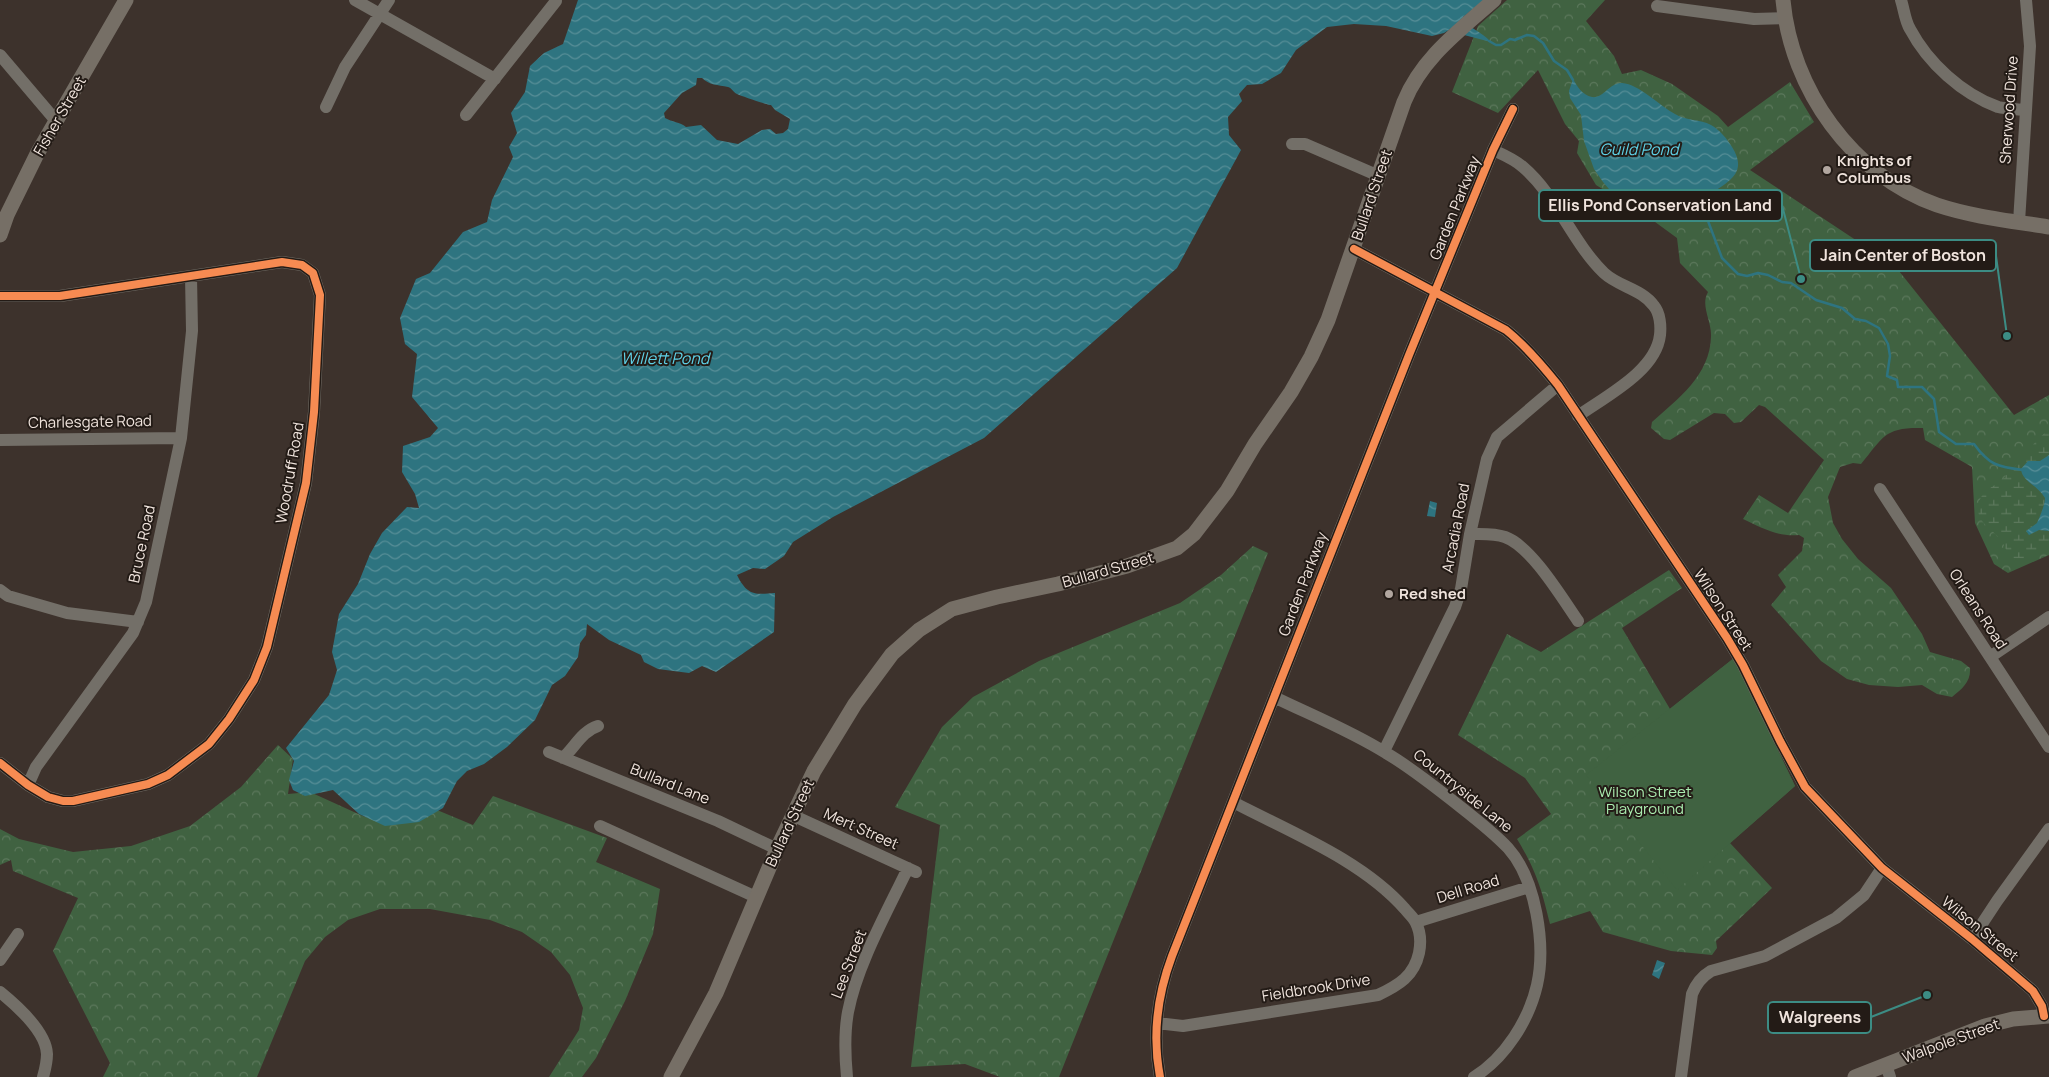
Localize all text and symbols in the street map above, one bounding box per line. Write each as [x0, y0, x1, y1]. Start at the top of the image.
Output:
street label: Sherwood Drive [1994, 55, 2023, 165]
street label: Fisher Street [28, 72, 91, 160]
water label: Guild Pond [1600, 138, 1681, 160]
street label: Bullard Street [1346, 147, 1397, 243]
place label: Knights of Columbus [1837, 150, 1912, 188]
street label: Garden Parkway [1424, 153, 1485, 263]
marker: Knights of Columbus [1821, 164, 1833, 176]
callout: Ellis Pond Conservation Land [1539, 190, 1782, 221]
text: Ellis Pond Conservation Land [1548, 194, 1772, 216]
callout: Jain Center of Boston [1810, 240, 1996, 271]
text: Jain Center of Boston [1820, 244, 1986, 266]
water label: Willett Pond [621, 347, 712, 369]
street label: Charlesgate Road [28, 410, 152, 433]
street label: Woodruff Road [270, 421, 309, 525]
street label: Arcadia Road [1437, 481, 1474, 574]
street label: Bruce Road [123, 503, 160, 585]
street label: Garden Parkway [1273, 529, 1332, 639]
street label: Bullard Street [1059, 546, 1156, 593]
street label: Orleans Road [1945, 564, 2012, 653]
street label: Wilson Street [1689, 565, 1758, 655]
place label: Red shed [1399, 583, 1466, 604]
marker: Red shed [1383, 588, 1395, 600]
street label: Countryside Lane [1409, 744, 1518, 837]
street label: Bullard Lane [627, 758, 713, 809]
street label: Bullard Street [760, 775, 819, 870]
park label: Wilson Street Playground [1598, 781, 1692, 819]
street label: Mert Street [820, 803, 902, 854]
street label: Dell Road [1434, 869, 1502, 908]
street label: Wilson Street [1937, 891, 2023, 966]
street label: Lee Street [826, 926, 871, 1001]
street label: Fieldbrook Drive [1260, 969, 1372, 1006]
callout: Walgreens [1768, 1002, 1871, 1033]
text: Walgreens [1779, 1006, 1862, 1028]
street label: Walpole Street [1899, 1013, 2002, 1068]

